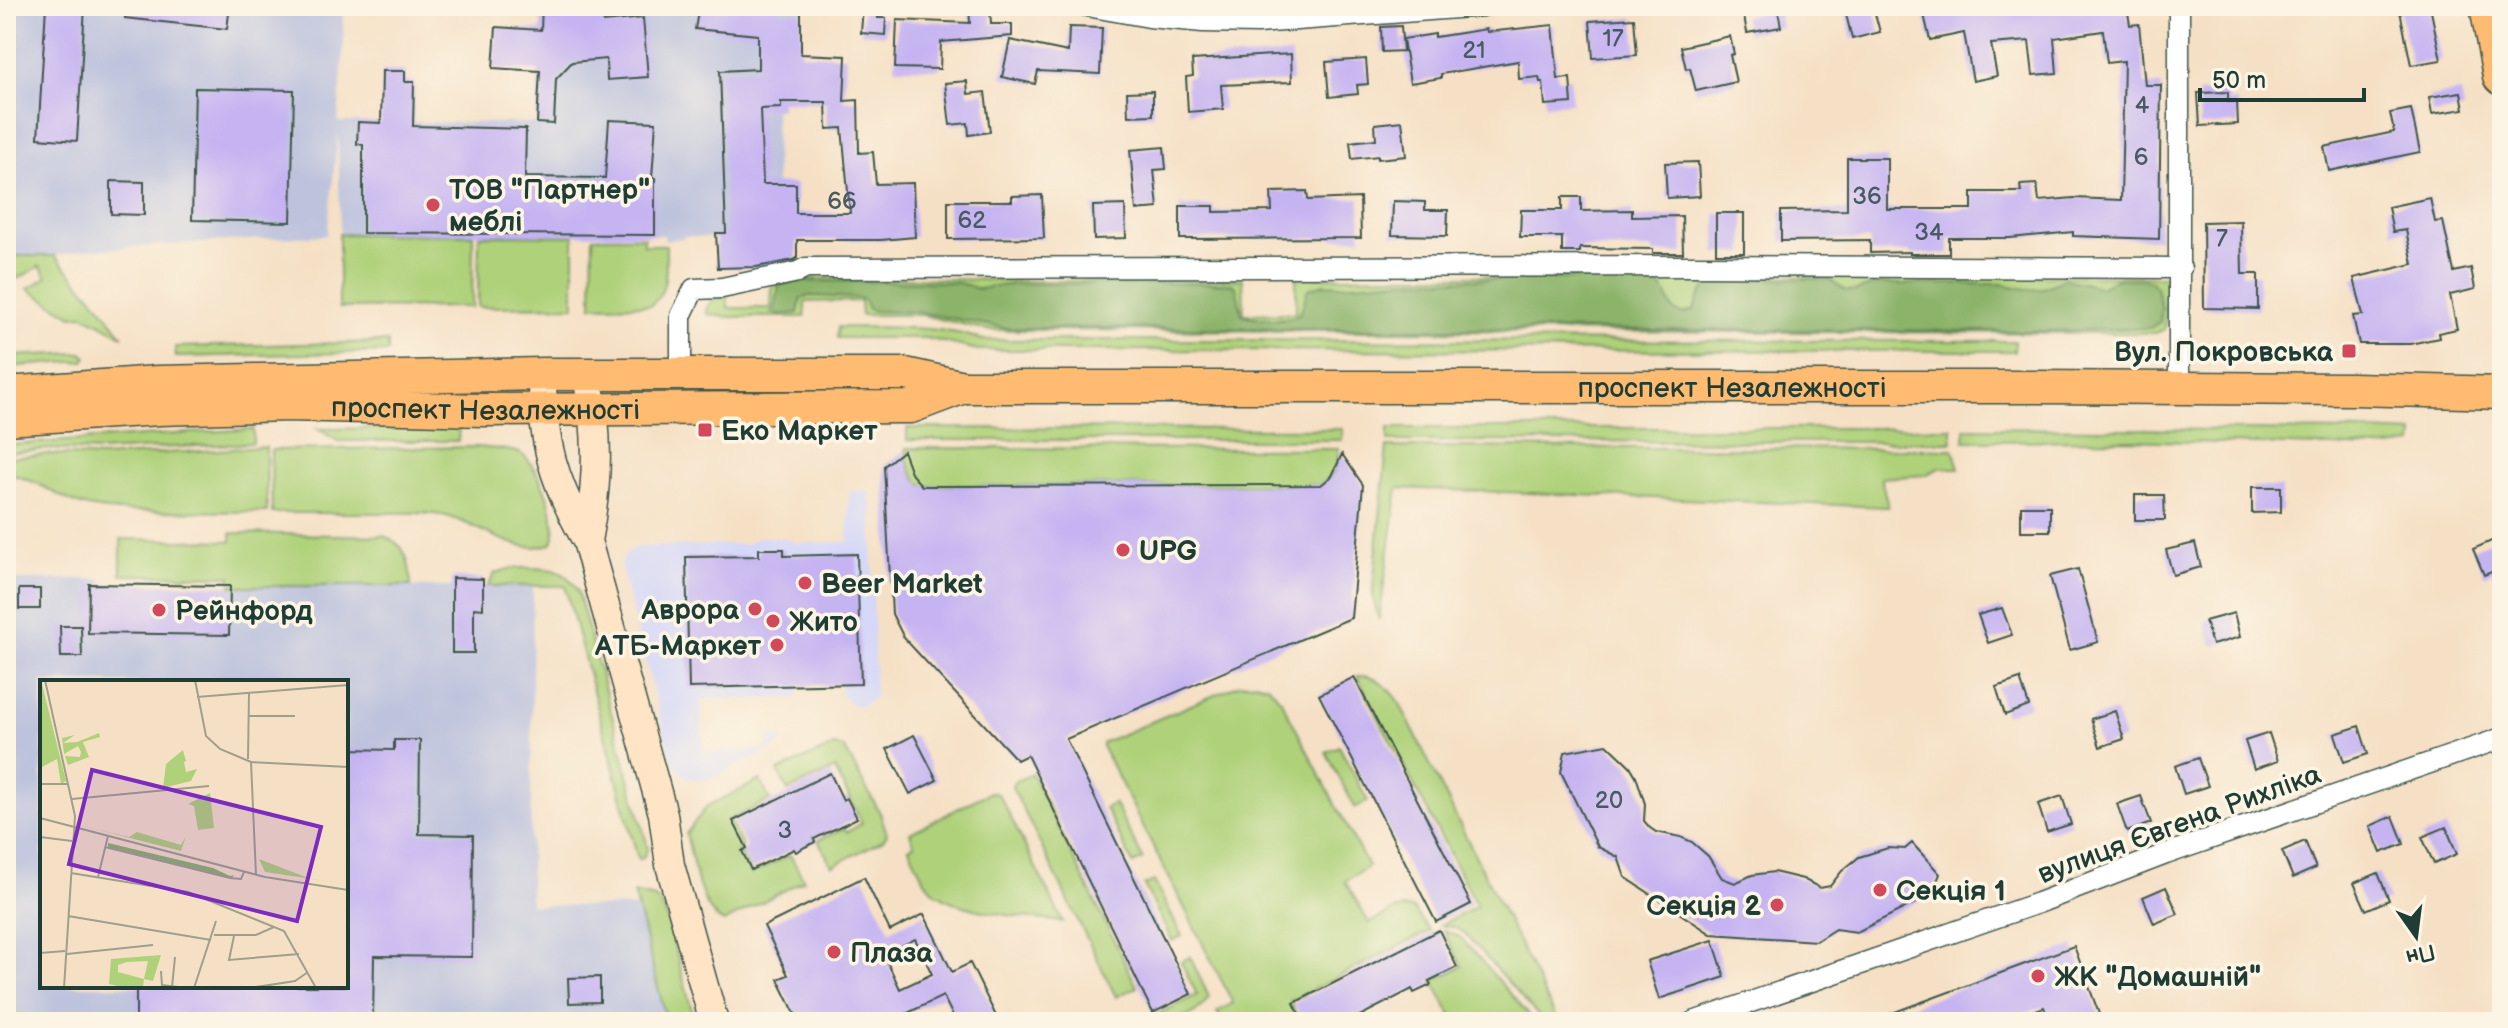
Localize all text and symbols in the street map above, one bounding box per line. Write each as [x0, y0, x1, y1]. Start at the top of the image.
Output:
house number: 17 [1602, 24, 1624, 53]
house number: 21 [1462, 36, 1486, 65]
scale bar [2200, 52, 2364, 102]
text: 50 m [2212, 66, 2266, 95]
house number: 4 [2135, 91, 2150, 120]
house number: 6 [2134, 143, 2148, 172]
place label: ТОВ "Партнер" меблі [449, 174, 650, 239]
house number: 36 [1852, 182, 1882, 211]
house number: 66 [827, 187, 857, 216]
marker: ТОВ "Партнер" меблі [424, 196, 442, 214]
house number: 62 [958, 206, 986, 235]
house number: 34 [1914, 218, 1944, 247]
house number: 7 [2216, 224, 2228, 253]
place label: Вул. Покровська [2114, 336, 2334, 369]
marker: Вул. Покровська [2340, 342, 2358, 360]
street label: проспект Незалежності [1577, 372, 1887, 405]
street label: проспект Незалежності [330, 391, 640, 428]
place label: Еко Маркет [721, 415, 878, 448]
marker: Еко Маркет [696, 421, 714, 439]
place label: UPG [1139, 535, 1197, 568]
marker: UPG [1114, 541, 1132, 559]
place label: Beer Market [821, 568, 983, 601]
marker: Beer Market [796, 574, 814, 592]
place label: Аврора [640, 594, 740, 627]
place label: Рейнфорд [175, 595, 313, 628]
marker: Аврора [746, 600, 764, 618]
marker: Рейнфорд [150, 601, 168, 619]
place label: Жито [789, 606, 858, 639]
marker: Жито [764, 612, 782, 630]
place label: АТБ-Маркет [594, 630, 762, 663]
marker: АТБ-Маркет [768, 636, 786, 654]
inset map [40, 680, 348, 988]
street label: вулиця Євгена Рихліка [2034, 758, 2326, 891]
house number: 20 [1595, 786, 1623, 815]
house number: 3 [778, 816, 792, 845]
place label: Секція 1 [1896, 875, 2006, 908]
marker: Секція 1 [1871, 881, 1889, 899]
place label: Секція 2 [1646, 890, 1761, 923]
marker: Секція 2 [1768, 896, 1786, 914]
north arrow [2376, 896, 2456, 976]
place label: Плаза [850, 937, 933, 970]
text: Пн [2403, 937, 2438, 971]
marker: Плаза [825, 943, 843, 961]
place label: ЖК "Домашній" [2054, 961, 2261, 994]
marker: ЖК "Домашній" [2029, 967, 2047, 985]

